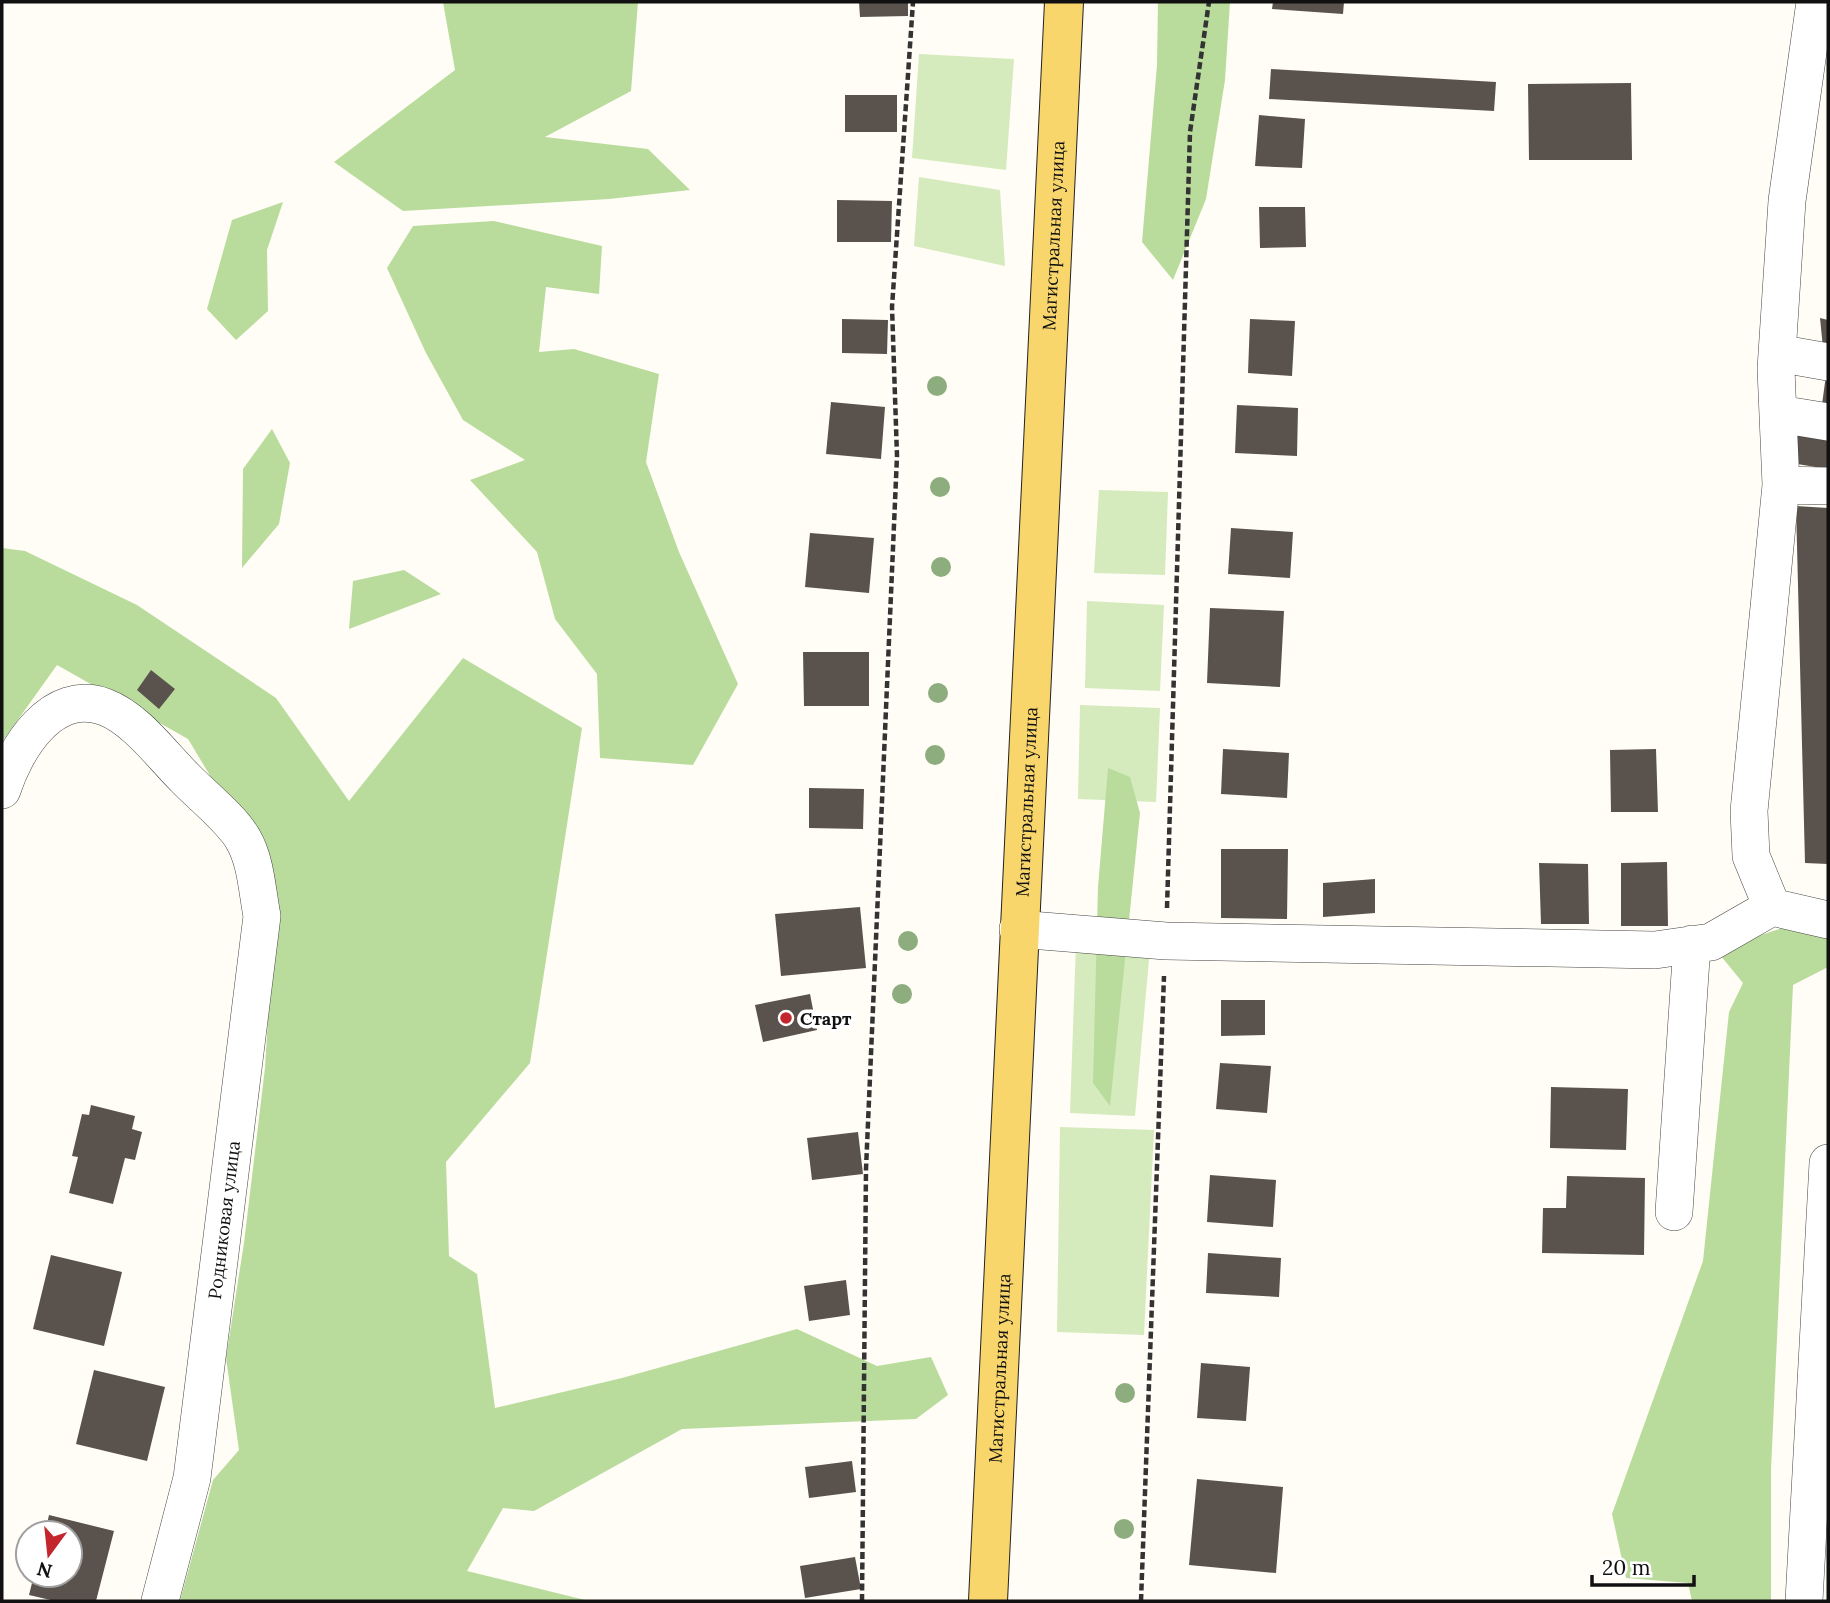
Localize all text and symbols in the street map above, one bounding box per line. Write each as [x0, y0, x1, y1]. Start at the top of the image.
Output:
street label: Магистральная улица [1037, 140, 1069, 331]
street label: Магистральная улица [1010, 706, 1042, 897]
place label: Старт [800, 1007, 852, 1030]
marker: Старт [778, 1010, 794, 1026]
street label: Родниковая улица [203, 1139, 245, 1301]
street label: Магистральная улица [983, 1273, 1015, 1464]
north arrow [14, 1519, 84, 1589]
scale bar [1592, 1544, 1694, 1588]
text: 20 m [1602, 1554, 1651, 1581]
text: N [34, 1557, 55, 1584]

